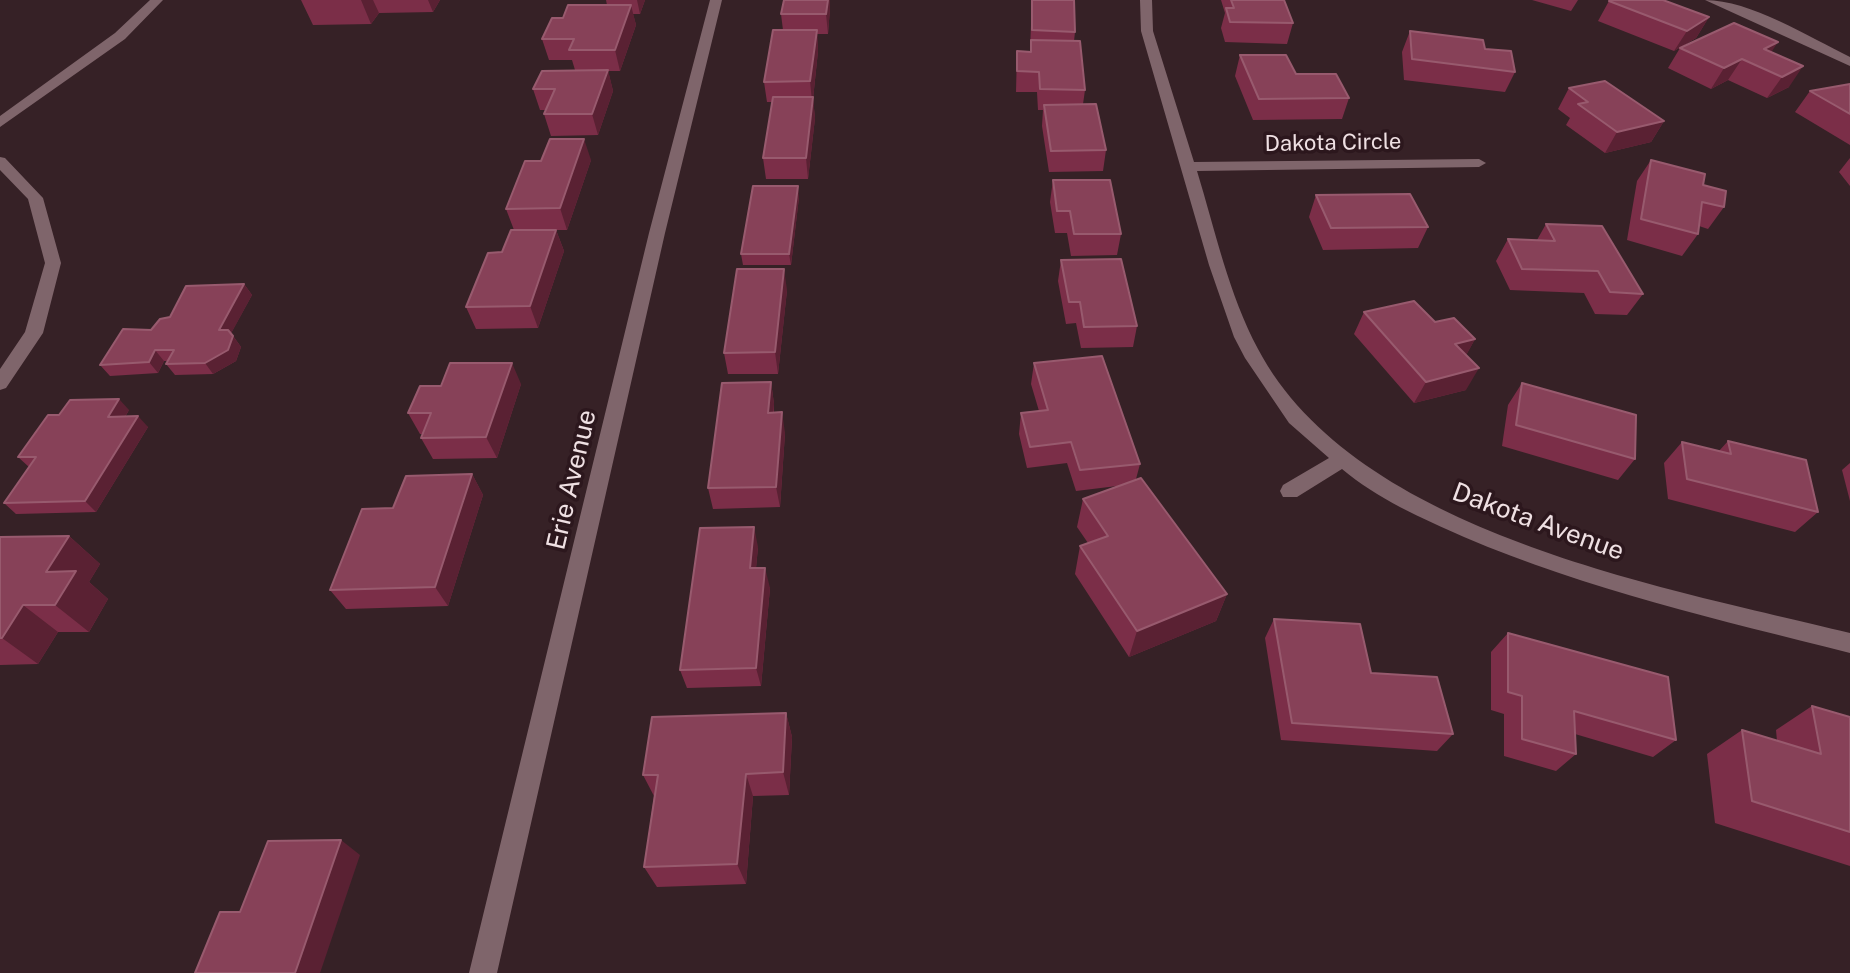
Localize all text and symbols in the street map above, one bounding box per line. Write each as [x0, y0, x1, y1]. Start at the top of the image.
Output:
street label: Dakota Circle [1264, 129, 1402, 157]
street label: Erie Avenue [541, 407, 603, 553]
street label: Dakota Avenue [1448, 476, 1628, 568]

